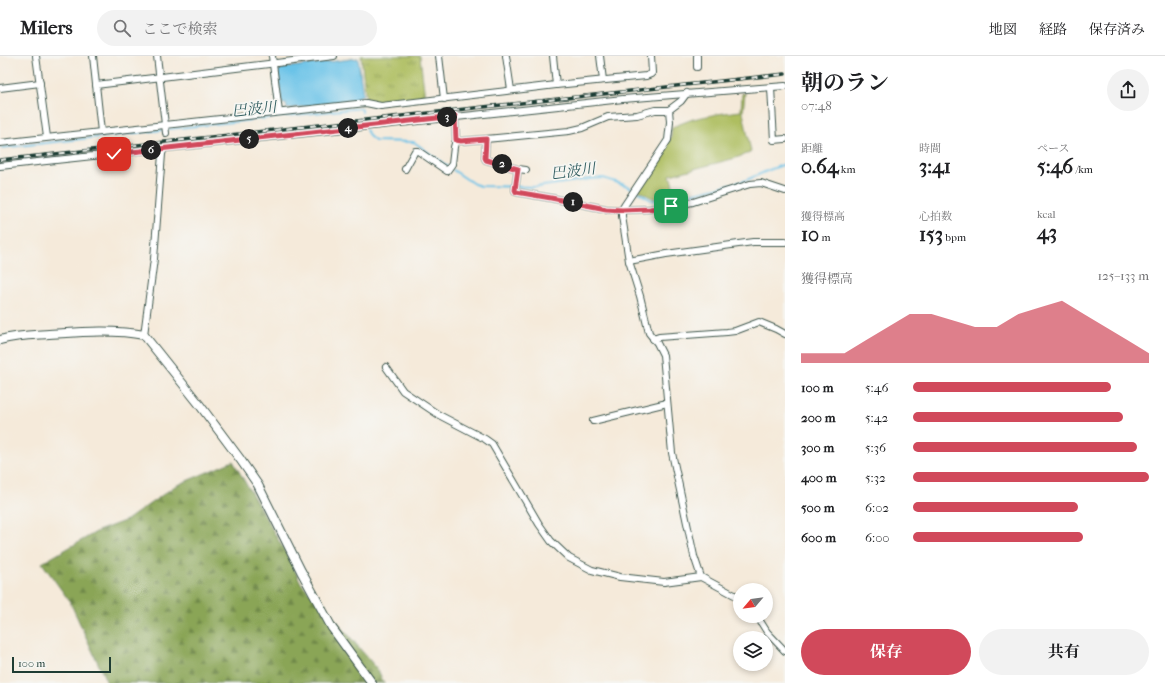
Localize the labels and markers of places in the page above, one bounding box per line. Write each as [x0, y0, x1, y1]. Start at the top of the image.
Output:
pin: 3 [437, 107, 457, 127]
pin: 4 [338, 118, 358, 138]
pin: 5 [239, 129, 259, 149]
pin [97, 137, 131, 171]
pin: 6 [141, 140, 161, 160]
pin: 2 [492, 154, 512, 174]
pin [654, 189, 688, 223]
pin: 1 [563, 192, 583, 212]

